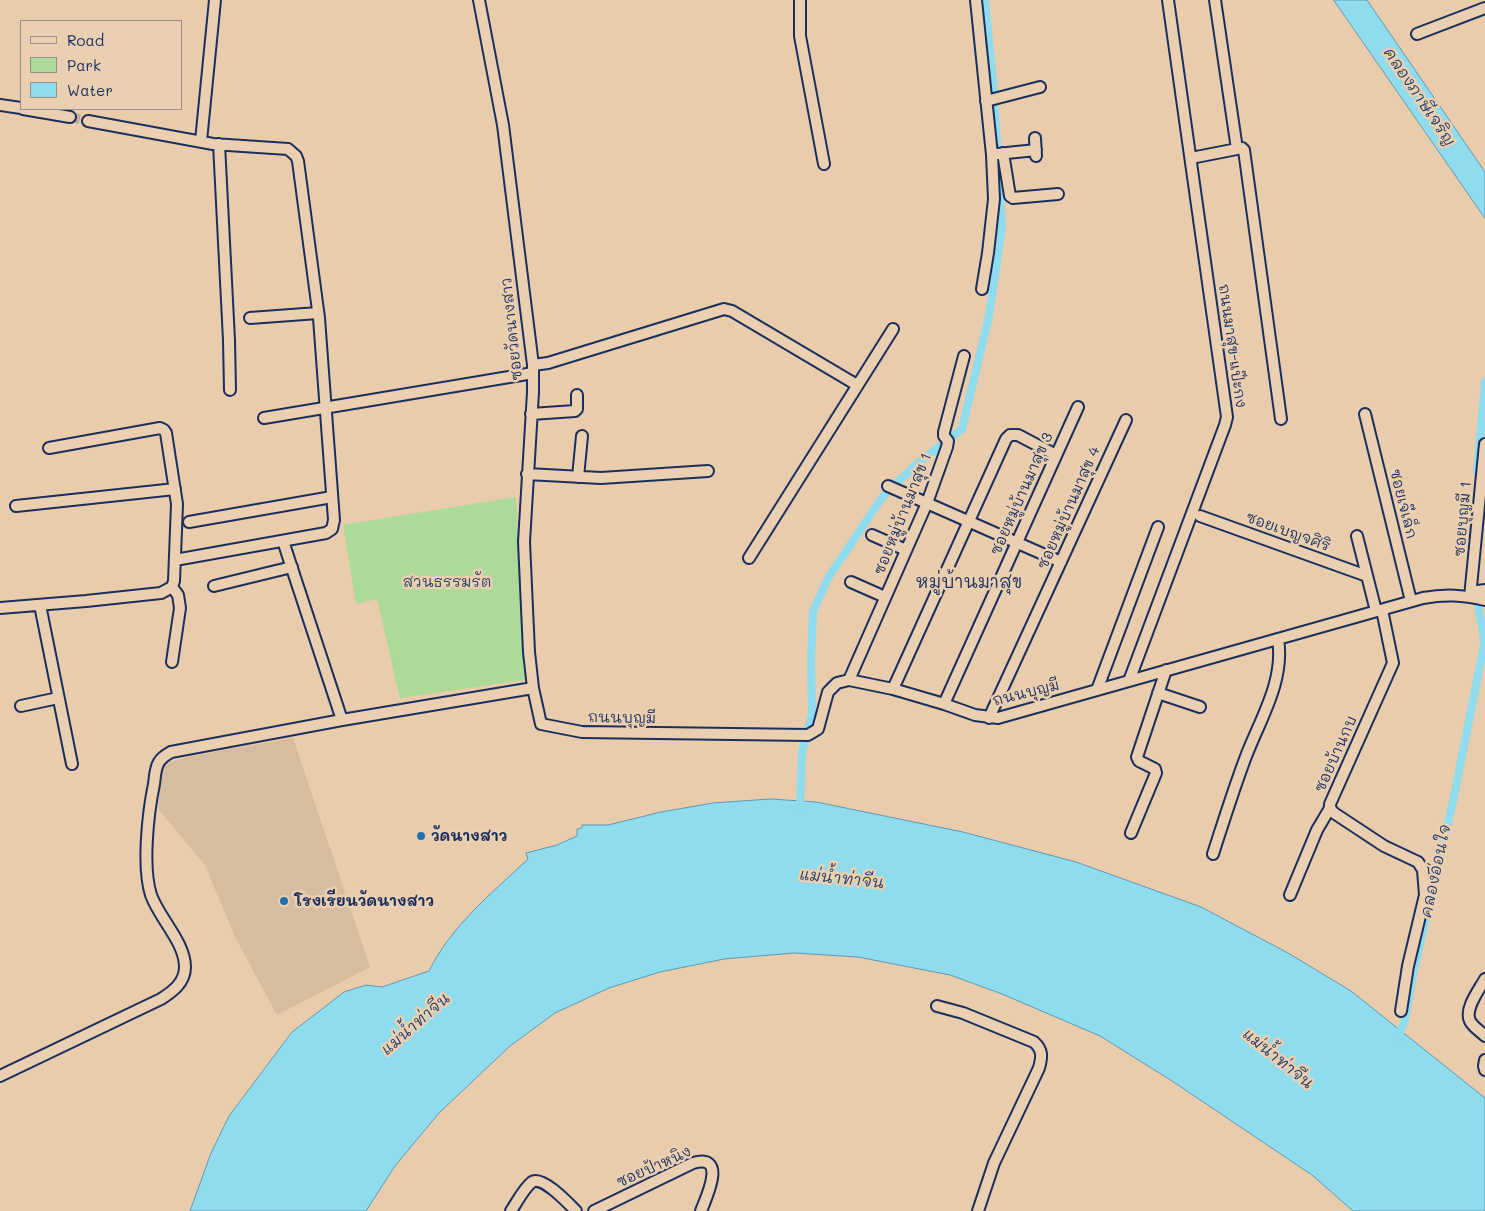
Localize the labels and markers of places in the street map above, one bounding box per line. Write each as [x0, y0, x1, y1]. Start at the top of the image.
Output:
place label: วัดนางสาว [431, 827, 507, 845]
marker: วัดนางสาว [415, 830, 427, 842]
place label: โรงเรียนวัดนางสาว [294, 892, 434, 910]
marker: โรงเรียนวัดนางสาว [278, 895, 290, 907]

